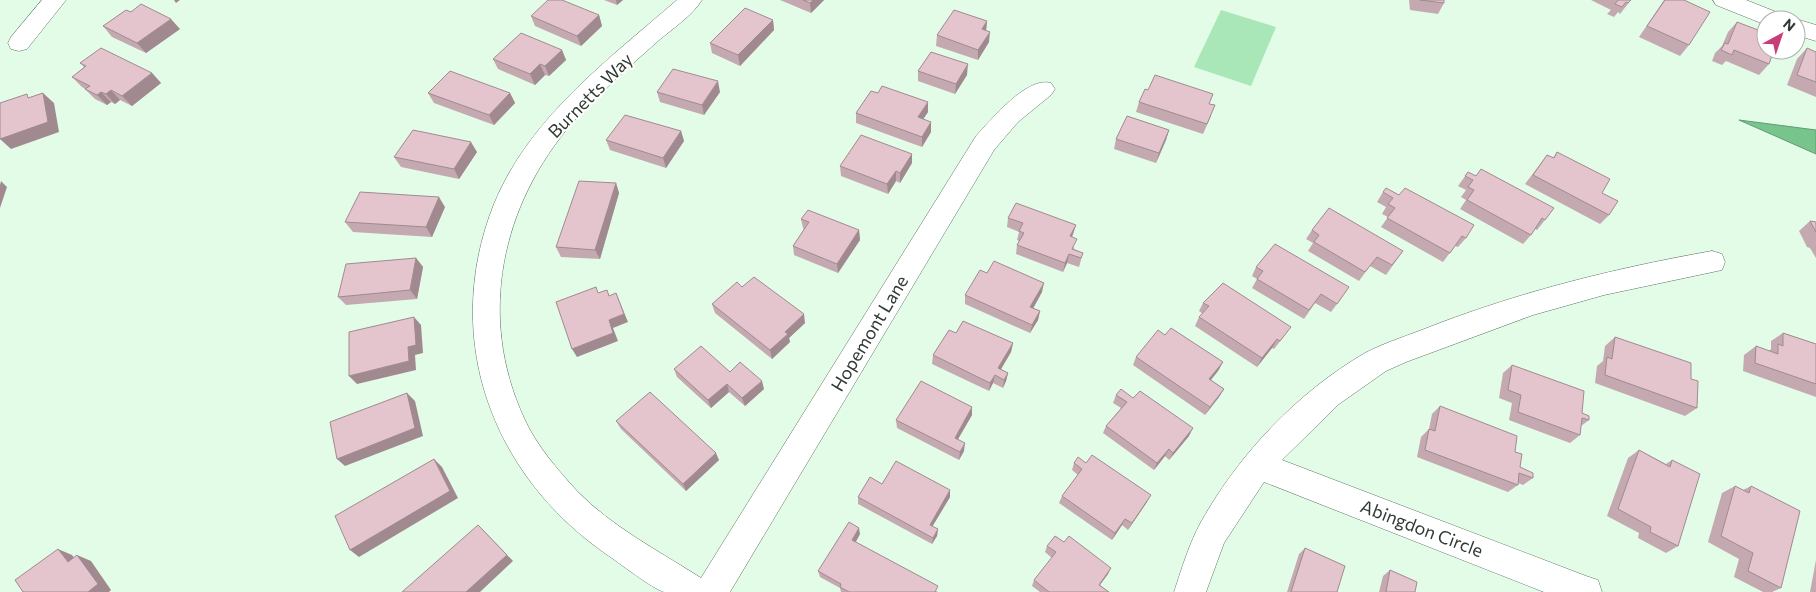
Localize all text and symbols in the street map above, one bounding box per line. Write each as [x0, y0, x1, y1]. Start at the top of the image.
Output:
north arrow [1756, 10, 1806, 60]
text: N [1780, 15, 1799, 35]
street label: Burnetts Way [543, 48, 637, 142]
street label: Hopemont Lane [826, 271, 912, 395]
street label: Abingdon Circle [1358, 495, 1486, 561]

